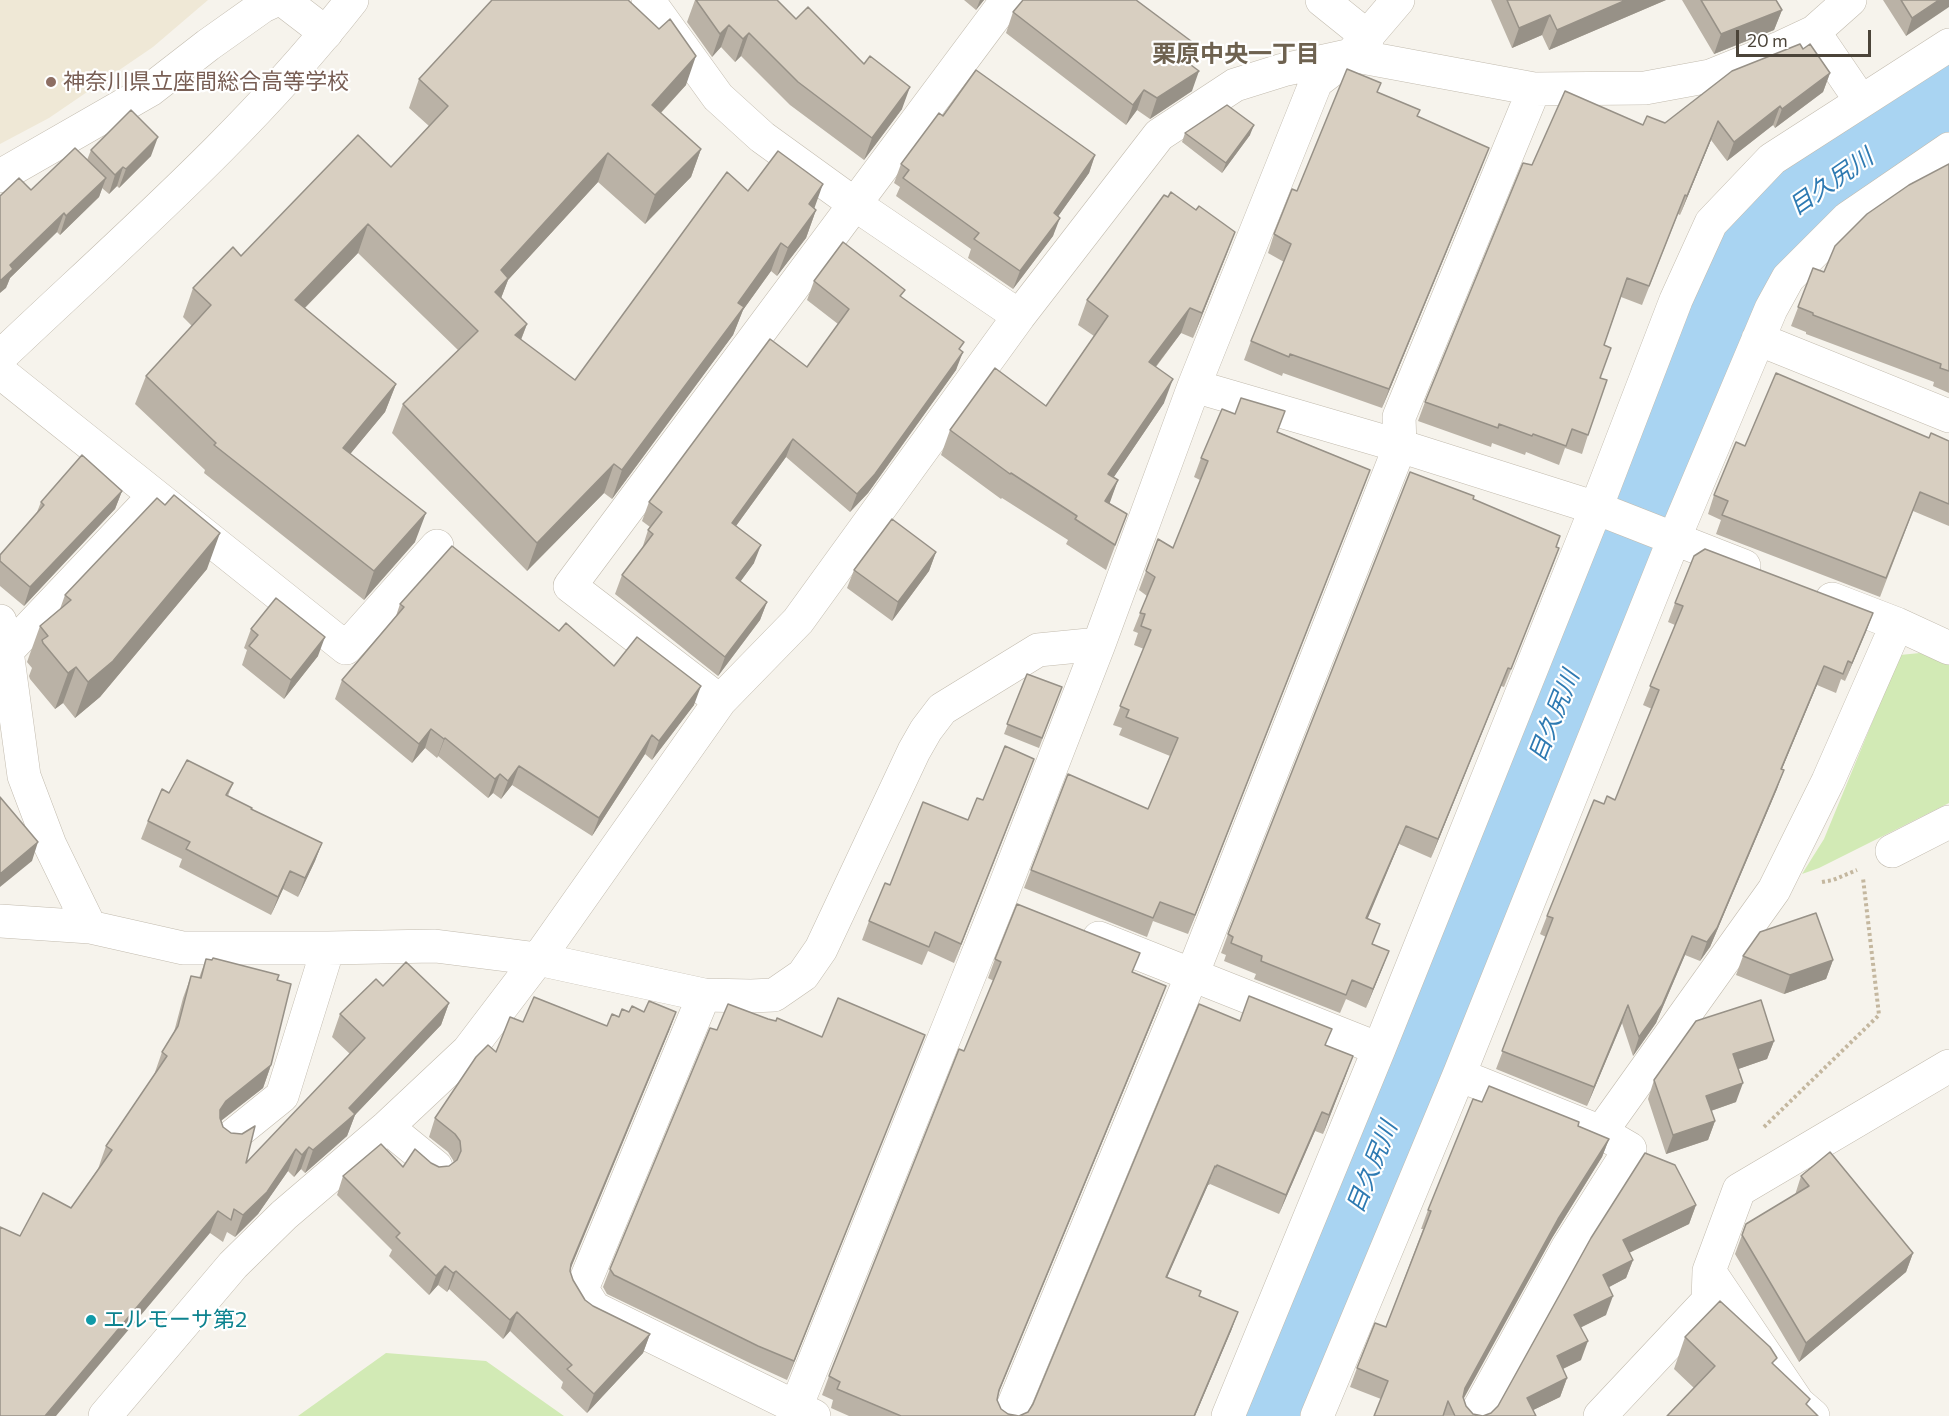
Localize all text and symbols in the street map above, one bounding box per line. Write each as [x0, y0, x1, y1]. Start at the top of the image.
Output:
scale bar [1739, 18, 1874, 56]
text: 20 m [1747, 29, 1788, 51]
district label: 栗原中央一丁目 [1152, 40, 1320, 68]
place label: 神奈川県立座間総合高等学校 [63, 69, 349, 95]
marker: 神奈川県立座間総合高等学校 [44, 75, 58, 89]
water label: 目久尻川 [1783, 143, 1879, 221]
water label: 目久尻川 [1523, 666, 1585, 766]
water label: 目久尻川 [1341, 1117, 1403, 1217]
place label: エルモーサ第2 [103, 1307, 247, 1333]
marker: エルモーサ第2 [84, 1313, 98, 1327]

